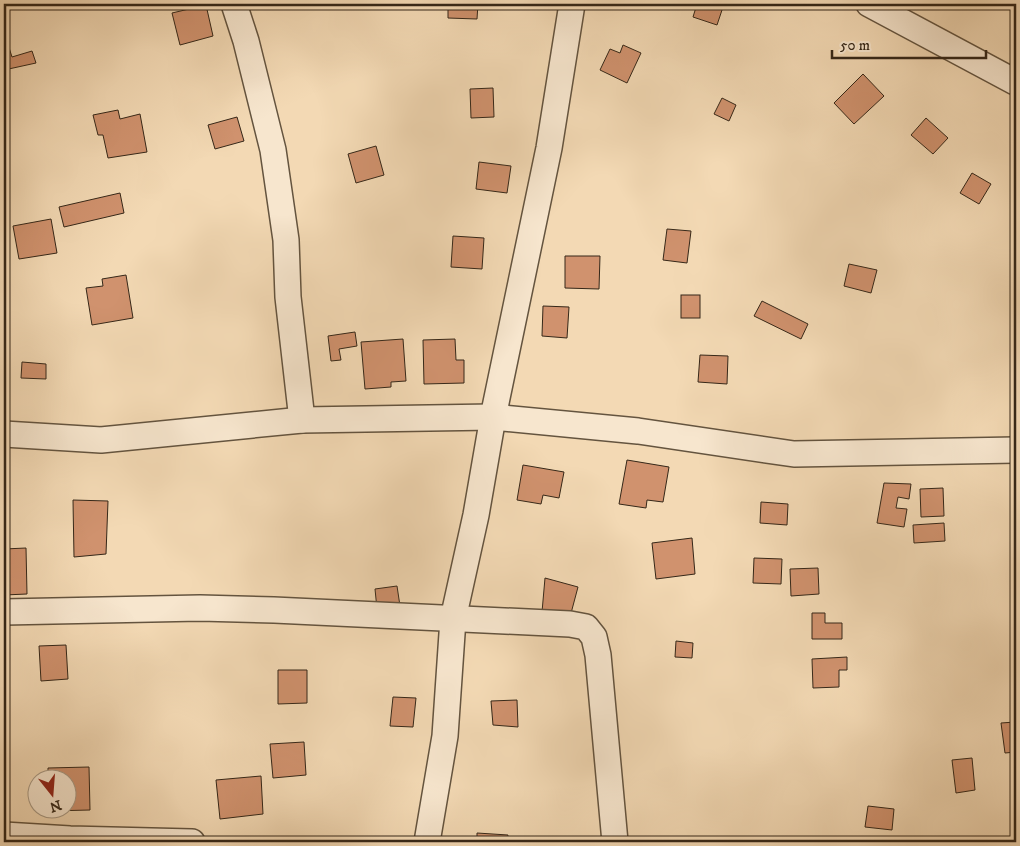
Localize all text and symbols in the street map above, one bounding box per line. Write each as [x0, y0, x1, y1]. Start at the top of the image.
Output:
scale bar [832, 28, 986, 60]
text: 50 m [840, 36, 870, 55]
north arrow [28, 768, 78, 818]
text: N [47, 795, 64, 816]

